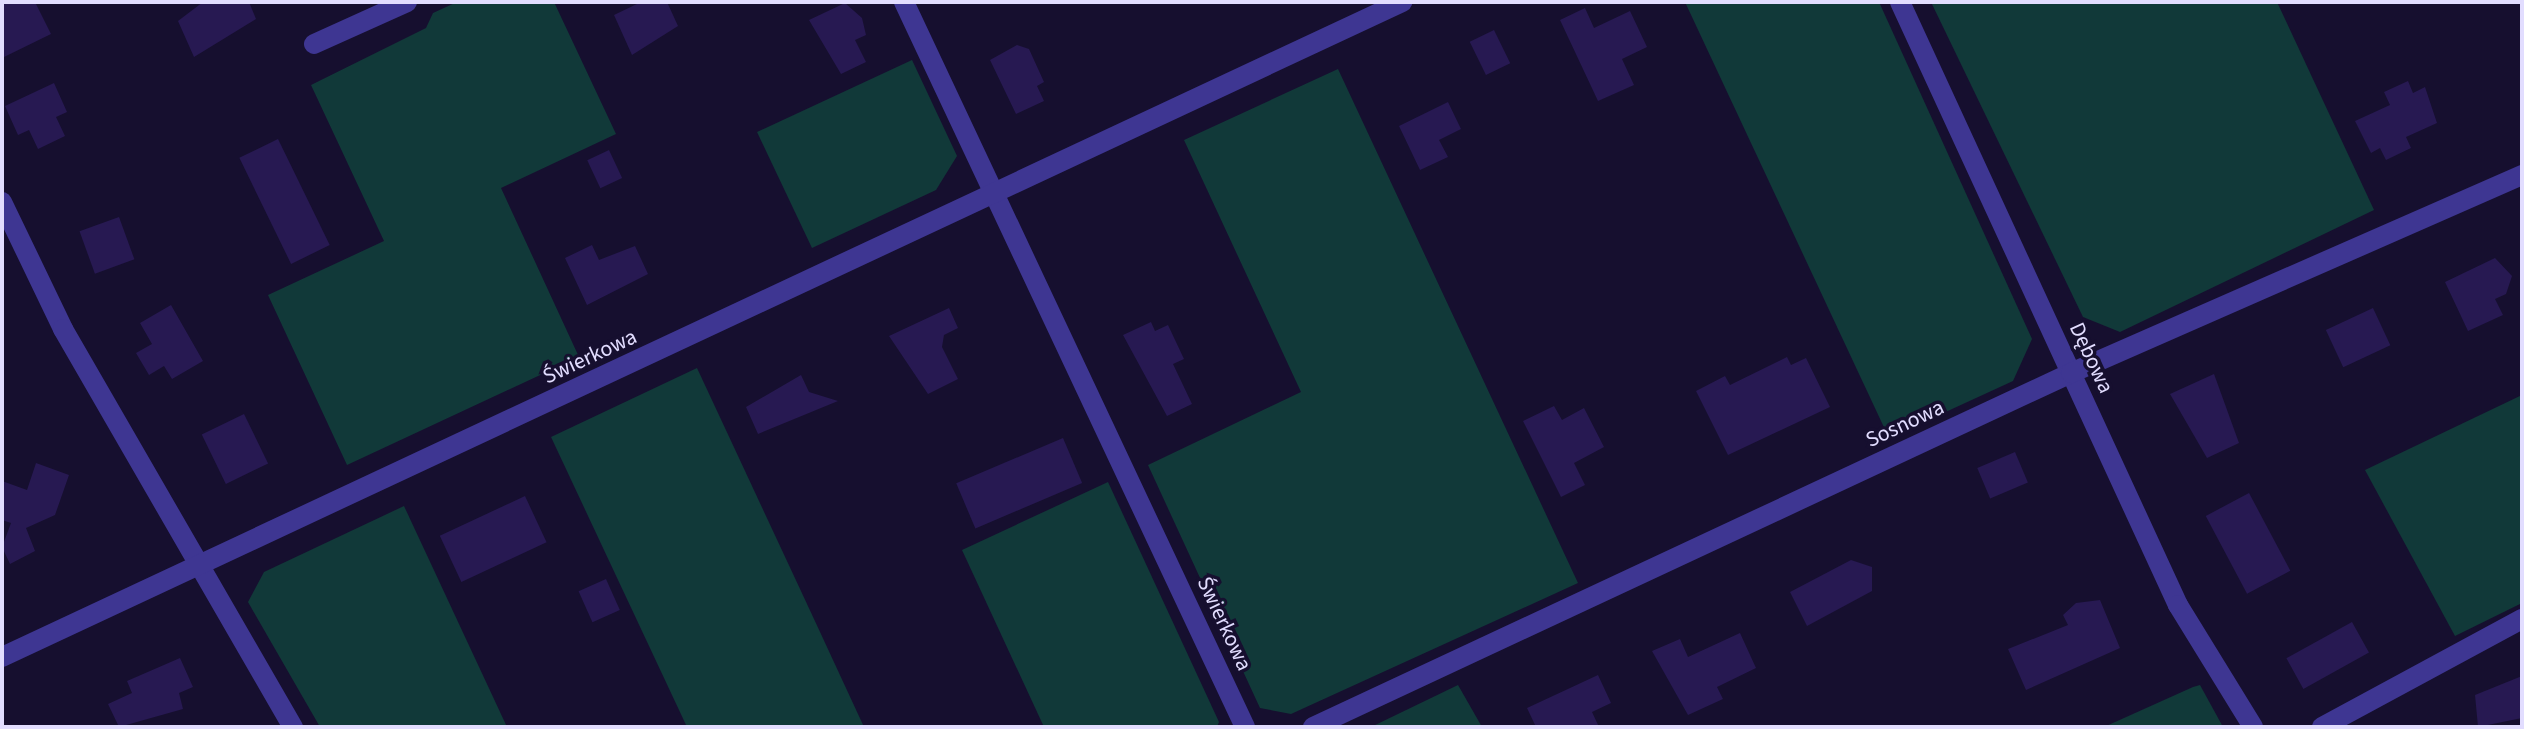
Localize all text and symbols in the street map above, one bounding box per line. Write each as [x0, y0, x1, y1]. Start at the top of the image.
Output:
street label: Dębowa [2063, 318, 2119, 398]
street label: Świerkowa [539, 324, 641, 390]
street label: Sosnowa [1862, 394, 1948, 454]
street label: Świerkowa [1191, 573, 1257, 675]

